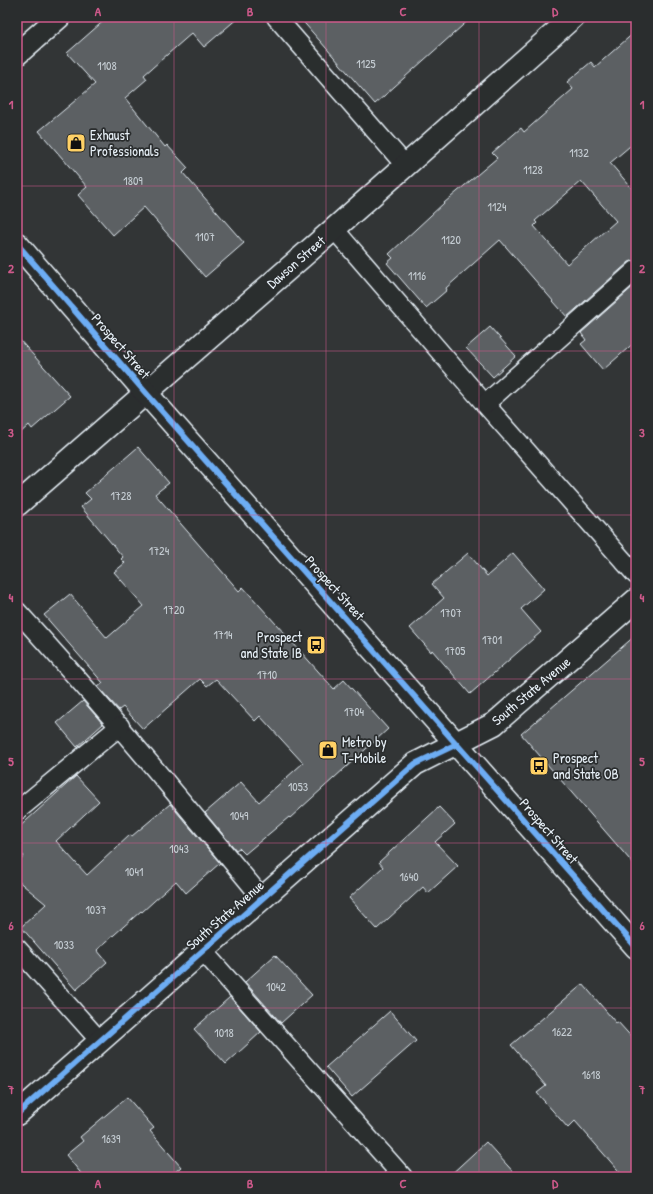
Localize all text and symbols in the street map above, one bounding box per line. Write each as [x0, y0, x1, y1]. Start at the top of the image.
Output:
text: A [95, 2, 102, 20]
text: B [247, 2, 254, 20]
text: C [399, 2, 407, 20]
text: D [552, 2, 559, 20]
house number: 1125 [356, 55, 376, 72]
house number: 1108 [97, 57, 117, 74]
text: 1 [9, 95, 14, 113]
text: 1 [640, 95, 645, 113]
place label: Exhaust Professionals [90, 125, 159, 160]
shop icon: Exhaust Professionals [65, 132, 87, 154]
house number: 1132 [569, 144, 589, 161]
house number: 1128 [523, 161, 543, 178]
house number: 1809 [123, 172, 143, 189]
house number: 1124 [488, 198, 507, 215]
house number: 1107 [195, 228, 215, 245]
street label: Dawson Street [262, 231, 329, 292]
house number: 1120 [441, 231, 461, 248]
text: 2 [8, 259, 15, 277]
text: 2 [639, 259, 646, 277]
house number: 1116 [408, 267, 426, 284]
street label: Prospect Street [87, 309, 155, 383]
text: 3 [8, 423, 14, 441]
text: 3 [639, 423, 645, 441]
house number: 1728 [110, 487, 132, 504]
house number: 1724 [149, 542, 170, 559]
street label: Prospect Street [301, 551, 370, 625]
text: 4 [9, 588, 14, 606]
text: 4 [640, 588, 645, 606]
house number: 1720 [163, 601, 185, 618]
house number: 1707 [440, 604, 462, 621]
house number: 1714 [213, 626, 233, 643]
place label: Prospect and State IB [241, 627, 302, 662]
house number: 1701 [482, 631, 502, 648]
bus stop icon: Prospect and State IB [305, 634, 327, 656]
house number: 1705 [445, 642, 465, 659]
street label: South State Avenue [487, 652, 574, 729]
house number: 1710 [257, 666, 277, 683]
house number: 1704 [344, 703, 365, 720]
place label: Metro by T-Mobile [342, 732, 387, 767]
shop icon: Metro by T-Mobile [317, 739, 339, 761]
place label: Prospect and State OB [553, 748, 619, 783]
text: 5 [8, 752, 14, 770]
text: 5 [639, 752, 645, 770]
bus stop icon: Prospect and State OB [528, 755, 550, 777]
house number: 1053 [288, 778, 308, 795]
street label: Prospect Street [515, 794, 583, 868]
house number: 1049 [230, 807, 249, 824]
house number: 1043 [169, 840, 189, 857]
house number: 1041 [125, 863, 143, 880]
house number: 1640 [399, 868, 419, 885]
street label: South State Avenue [182, 875, 268, 954]
house number: 1037 [85, 901, 107, 918]
text: 6 [8, 916, 14, 934]
text: 6 [639, 916, 645, 934]
house number: 1033 [54, 936, 74, 953]
house number: 1042 [266, 978, 286, 995]
house number: 1622 [552, 1023, 573, 1040]
house number: 1018 [214, 1024, 234, 1041]
house number: 1618 [582, 1066, 600, 1083]
text: 7 [7, 1080, 15, 1098]
text: 7 [638, 1080, 646, 1098]
house number: 1639 [102, 1130, 121, 1147]
text: A [95, 1174, 102, 1192]
text: B [247, 1174, 254, 1192]
text: C [399, 1174, 407, 1192]
text: D [552, 1174, 559, 1192]

